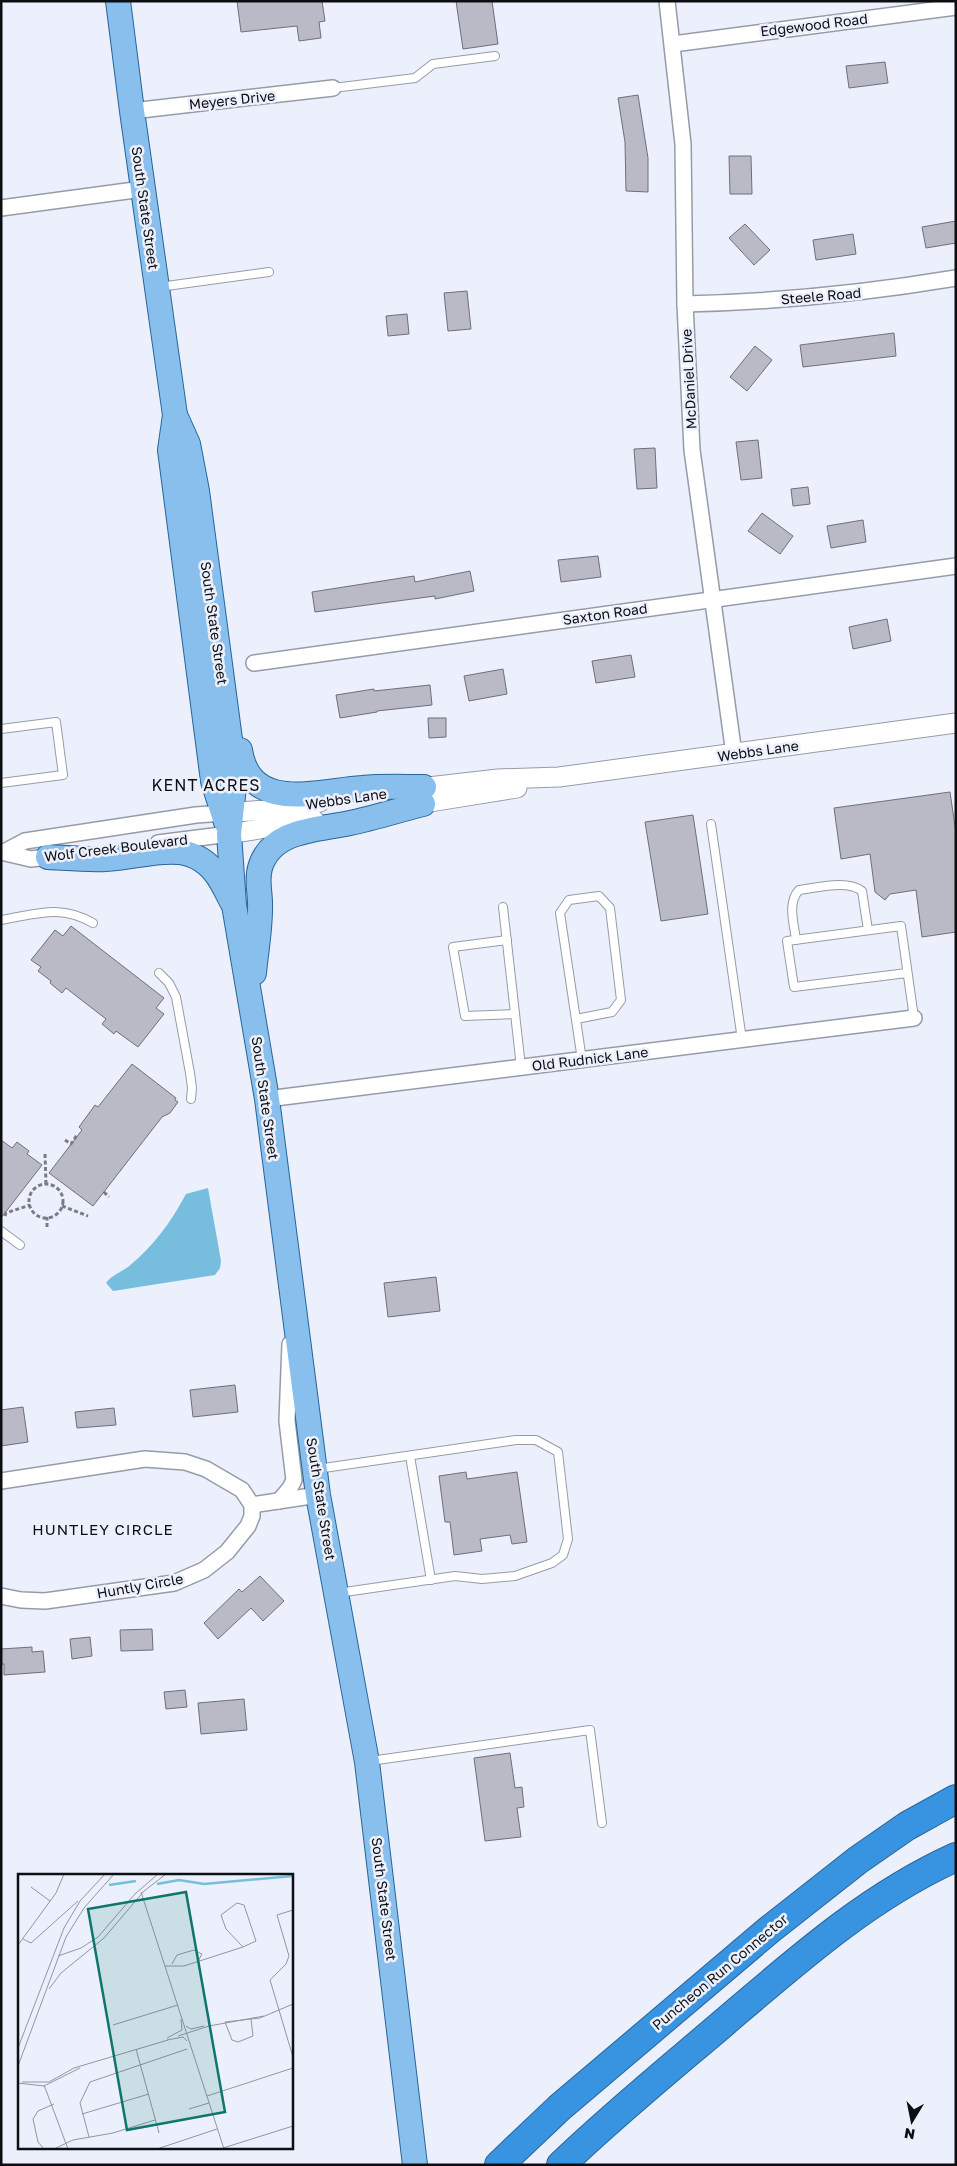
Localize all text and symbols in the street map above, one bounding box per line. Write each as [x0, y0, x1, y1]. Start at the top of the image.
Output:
street label: Edgewood Road [759, 9, 869, 40]
street label: Meyers Drive [188, 87, 276, 112]
street label: South State Street [128, 145, 163, 271]
street label: Steele Road [780, 284, 862, 307]
street label: McDaniel Drive [677, 328, 700, 430]
street label: South State Street [197, 560, 232, 686]
street label: Saxton Road [562, 599, 648, 628]
street label: Webbs Lane [716, 736, 800, 765]
district label: KENT ACRES [151, 775, 261, 795]
street label: Webbs Lane [304, 784, 388, 813]
street label: Wolf Creek Boulevard [43, 830, 189, 865]
street label: South State Street [248, 1035, 283, 1161]
street label: Old Rudnick Lane [531, 1043, 649, 1074]
street label: South State Street [303, 1436, 340, 1562]
district label: HUNTLEY CIRCLE [32, 1520, 174, 1538]
street label: Huntly Circle [95, 1570, 184, 1601]
street label: South State Street [368, 1836, 401, 1962]
inset map [18, 1874, 292, 2148]
street label: Puncheon Run Connector [649, 1910, 791, 2033]
north arrow [887, 2096, 937, 2146]
text: N [903, 2125, 916, 2144]

